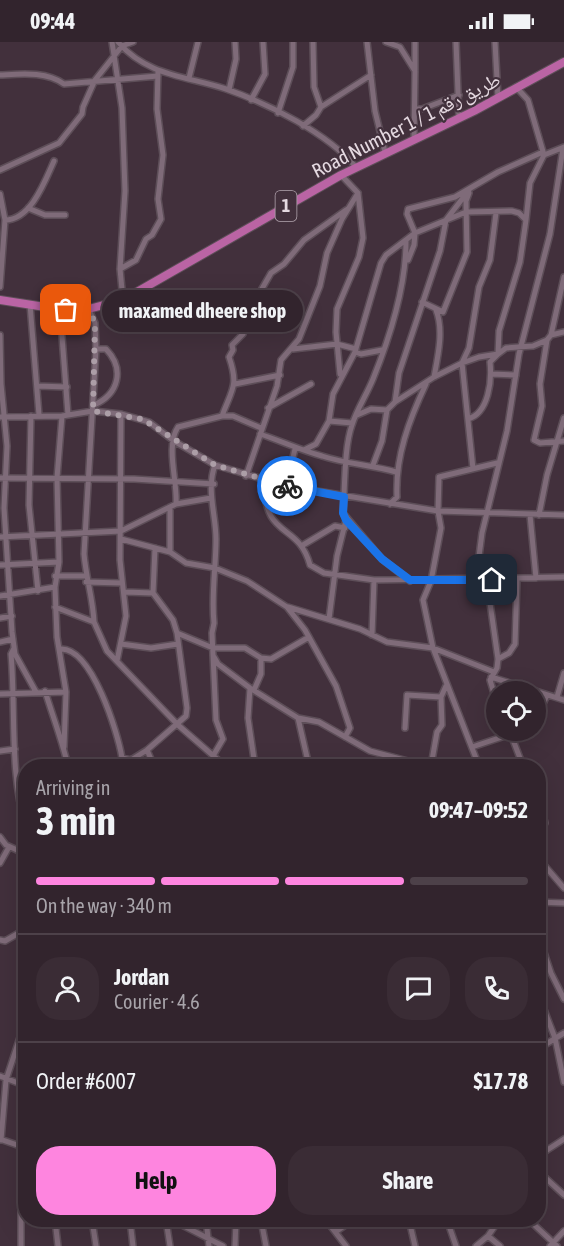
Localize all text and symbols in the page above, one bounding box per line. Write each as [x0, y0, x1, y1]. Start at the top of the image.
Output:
text: 09:44 [30, 8, 75, 34]
street label: Road Number 1 / طريق رقم 1 [308, 67, 505, 185]
road number: 1 [276, 191, 296, 221]
pin [40, 284, 91, 335]
callout: maxamed dheere shop [102, 289, 303, 331]
icon: bag [49, 293, 82, 326]
text: maxamed dheere shop [119, 299, 286, 322]
courier [257, 456, 317, 516]
icon: bike [271, 470, 304, 503]
pin [466, 554, 517, 605]
icon: home [475, 563, 508, 596]
map controls [486, 681, 546, 741]
button: locate [486, 681, 546, 741]
text: Arriving in [36, 776, 110, 799]
text: 09:47–09:52 [429, 797, 528, 823]
text: 3 min [36, 799, 116, 843]
text: On the way · 340 m [36, 894, 172, 917]
button: person [36, 957, 99, 1020]
button: chat [387, 957, 450, 1020]
button: phone [465, 957, 528, 1020]
text: Jordan [114, 964, 169, 990]
text: Courier · 4.6 [114, 990, 200, 1013]
text: Order #6007 [36, 1068, 136, 1094]
text: $17.78 [473, 1068, 528, 1094]
button: Help [36, 1146, 276, 1215]
button: Share [288, 1146, 528, 1215]

